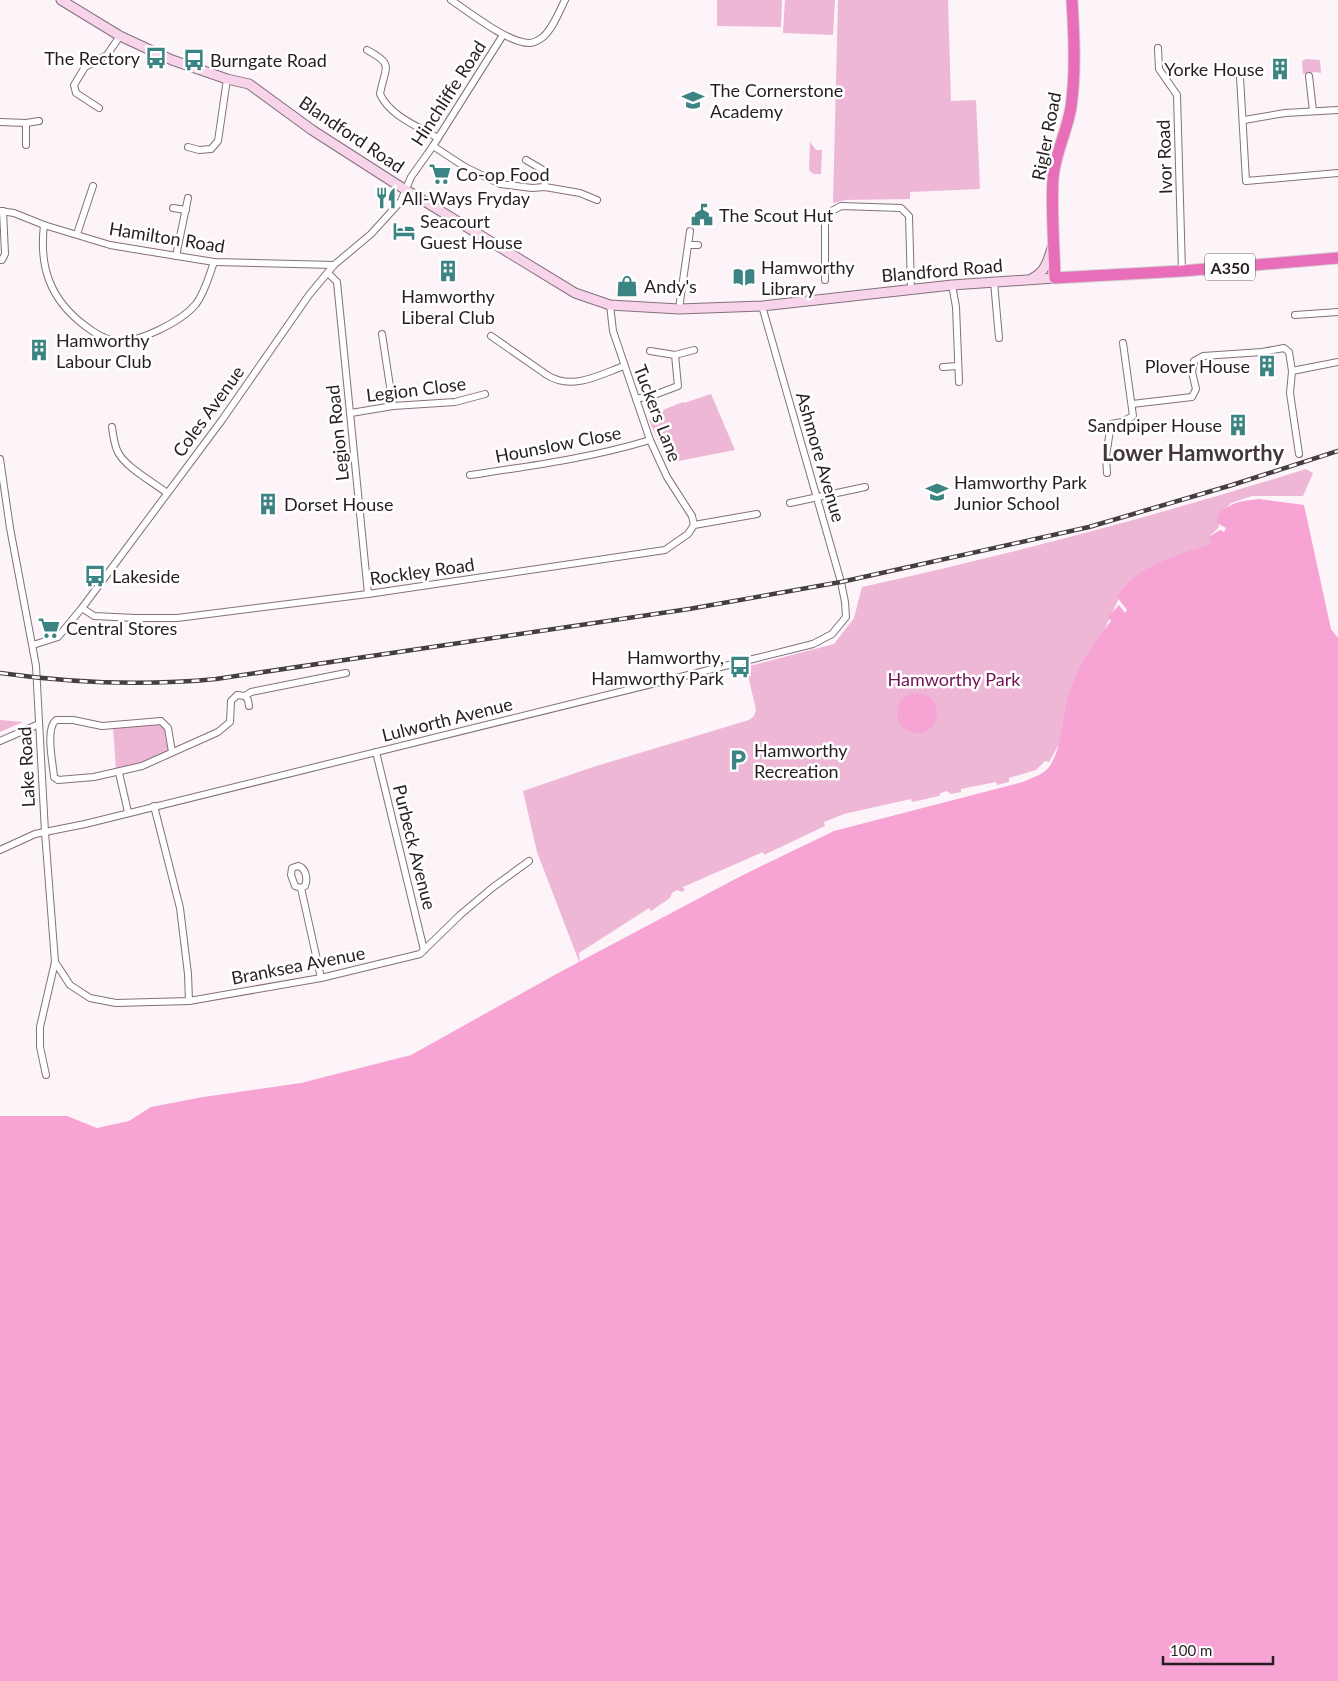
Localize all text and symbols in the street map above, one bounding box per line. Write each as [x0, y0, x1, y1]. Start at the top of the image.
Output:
street label: Hinchliffe Road [406, 36, 490, 150]
bus stop icon: The Rectory [143, 45, 169, 71]
place label: The Rectory [44, 47, 141, 69]
bus stop icon: Burngate Road [181, 47, 207, 73]
place label: Burngate Road [210, 49, 327, 71]
building icon: Yorke House [1267, 56, 1293, 82]
place label: Yorke House [1164, 58, 1264, 80]
place label: The Cornerstone Academy [710, 79, 843, 122]
school or university icon: The Cornerstone Academy [680, 87, 706, 113]
street label: Rigler Road [1027, 90, 1065, 182]
street label: Blandford Road [295, 91, 409, 177]
street label: Ivor Road [1152, 119, 1176, 195]
supermarket icon: Co-op Food [427, 161, 453, 187]
place label: Co-op Food [456, 163, 550, 185]
restaurant icon: All-Ways Fryday [373, 185, 399, 211]
place label: All-Ways Fryday [402, 187, 531, 209]
public building icon: The Scout Hut [689, 202, 715, 228]
place label: The Scout Hut [719, 204, 834, 226]
place label: Seacourt Guest House [420, 210, 522, 253]
street label: Hamilton Road [108, 217, 226, 257]
hotel icon: Seacourt Guest House [391, 218, 417, 244]
road number: A350 [1205, 253, 1255, 280]
street label: Blandford Road [880, 254, 1004, 286]
place label: Hamworthy Library [761, 256, 855, 299]
building icon: Hamworthy Liberal Club [435, 258, 461, 284]
library icon: Hamworthy Library [731, 264, 757, 290]
shop icon: Andy's [614, 273, 640, 299]
place label: Andy's [644, 275, 697, 297]
place label: Hamworthy Liberal Club [401, 285, 495, 328]
place label: Hamworthy Labour Club [56, 329, 152, 372]
building icon: Hamworthy Labour Club [26, 337, 52, 363]
building icon: Plover House [1254, 353, 1280, 379]
place label: Plover House [1145, 355, 1250, 377]
street label: Coles Avenue [168, 361, 248, 461]
street label: Tuckers Lane [629, 361, 687, 465]
street label: Legion Close [365, 372, 467, 406]
street label: Legion Road [321, 384, 353, 482]
street label: Ashmore Avenue [792, 389, 850, 525]
building icon: Sandpiper House [1225, 412, 1251, 438]
place label: Sandpiper House [1088, 414, 1222, 436]
street label: Hounslow Close [493, 421, 623, 467]
district label: Lower Hamworthy [1102, 439, 1284, 466]
place label: Hamworthy Park Junior School [954, 471, 1088, 514]
school or university icon: Hamworthy Park Junior School [924, 479, 950, 505]
building icon: Dorset House [255, 491, 281, 517]
place label: Dorset House [284, 493, 394, 515]
street label: Rockley Road [368, 553, 476, 589]
bus stop icon: Lakeside [82, 563, 108, 589]
place label: Lakeside [112, 565, 180, 587]
supermarket icon: Central Stores [36, 615, 62, 641]
place label: Central Stores [66, 617, 178, 639]
place label: Hamworthy, Hamworthy Park [591, 646, 725, 689]
bus stop icon: Hamworthy, Hamworthy Park [727, 654, 753, 680]
park label: Hamworthy Park [888, 668, 1021, 690]
street label: Lulworth Avenue [379, 692, 515, 746]
street label: Lake Road [13, 726, 39, 808]
place label: Hamworthy Recreation [754, 739, 848, 782]
parking icon: Hamworthy Recreation [725, 747, 751, 773]
street label: Purbeck Avenue [389, 782, 441, 912]
street label: Branksea Avenue [229, 941, 367, 989]
scale bar [1163, 1634, 1273, 1666]
text: 100 m [1170, 1641, 1212, 1659]

